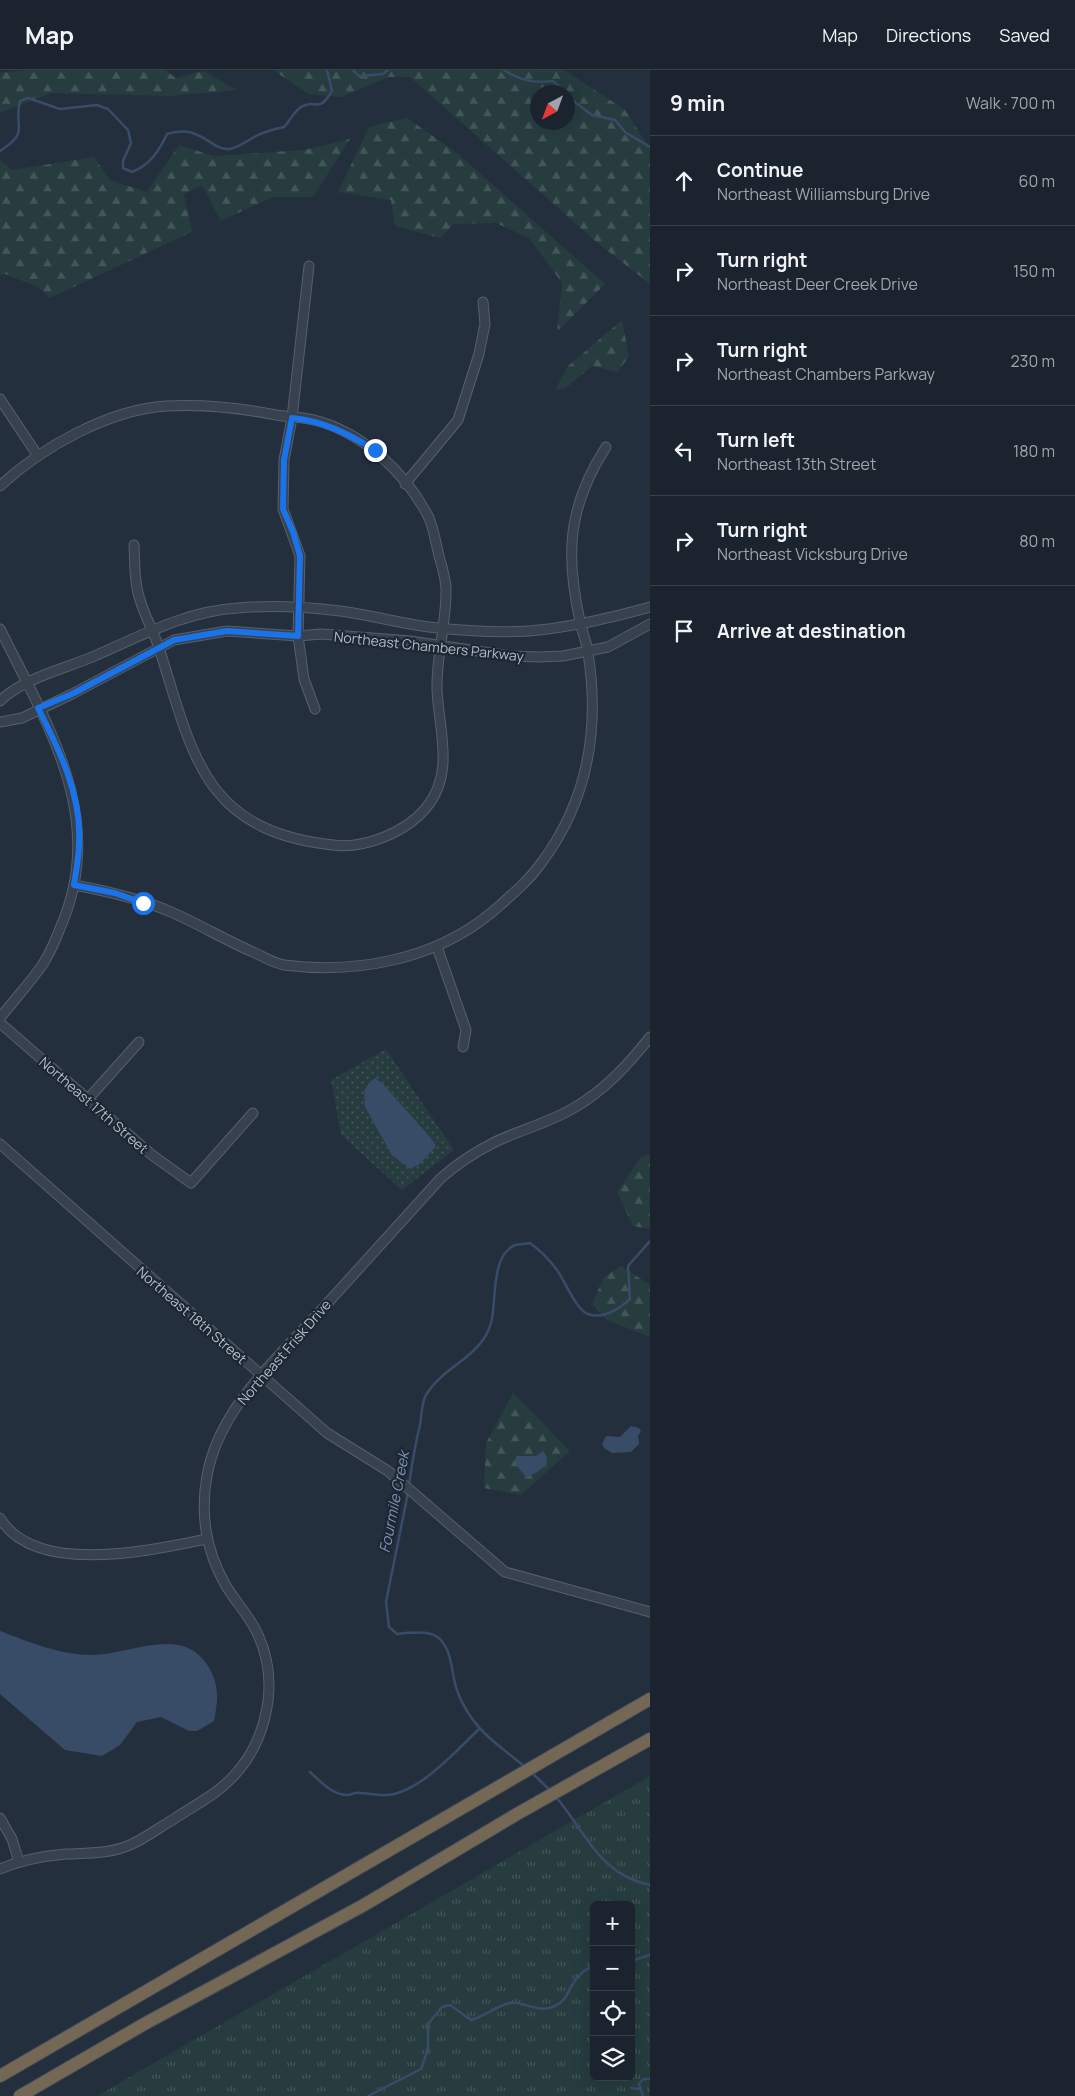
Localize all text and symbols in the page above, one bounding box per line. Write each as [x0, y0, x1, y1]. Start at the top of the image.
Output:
text: Map [25, 18, 74, 51]
text: Map [822, 23, 858, 47]
text: Directions [886, 23, 971, 47]
text: Saved [999, 23, 1050, 47]
north arrow [530, 85, 575, 130]
text: 9 min [670, 89, 725, 117]
text: Walk · 700 m [966, 92, 1055, 114]
text: Continue [717, 157, 803, 183]
icon: ahead [670, 167, 698, 195]
text: 60 m [1019, 170, 1055, 192]
text: Northeast Williamsburg Drive [717, 183, 930, 205]
text: Turn right [717, 247, 807, 273]
icon: right [670, 257, 698, 285]
text: 150 m [1013, 260, 1055, 282]
text: Northeast Deer Creek Drive [717, 273, 918, 295]
text: Turn right [717, 337, 807, 363]
icon: right [670, 347, 698, 375]
text: 230 m [1011, 350, 1055, 372]
text: Northeast Chambers Parkway [717, 363, 935, 385]
text: Turn left [717, 427, 795, 453]
icon: left [670, 437, 698, 465]
route end [364, 439, 387, 462]
text: 180 m [1013, 440, 1055, 462]
text: Northeast 13th Street [717, 453, 876, 475]
text: Turn right [717, 517, 807, 543]
icon: right [670, 527, 698, 555]
text: 80 m [1019, 530, 1055, 552]
text: Northeast Vicksburg Drive [717, 543, 908, 565]
icon: arrive [670, 617, 698, 645]
text: Arrive at destination [717, 618, 906, 644]
street label: Northeast Chambers Parkway [333, 627, 525, 665]
route start [132, 892, 155, 915]
street label: Northeast 17th Street [35, 1052, 153, 1158]
street label: Northeast 18th Street [133, 1262, 251, 1368]
street label: Northeast Frisk Drive [233, 1295, 335, 1409]
water label: Fourmile Creek [374, 1447, 415, 1555]
map controls [590, 1901, 635, 2081]
button: + [590, 1901, 635, 1946]
button: − [590, 1946, 635, 1991]
button: locate [590, 1991, 635, 2036]
button: layers [590, 2036, 635, 2081]

